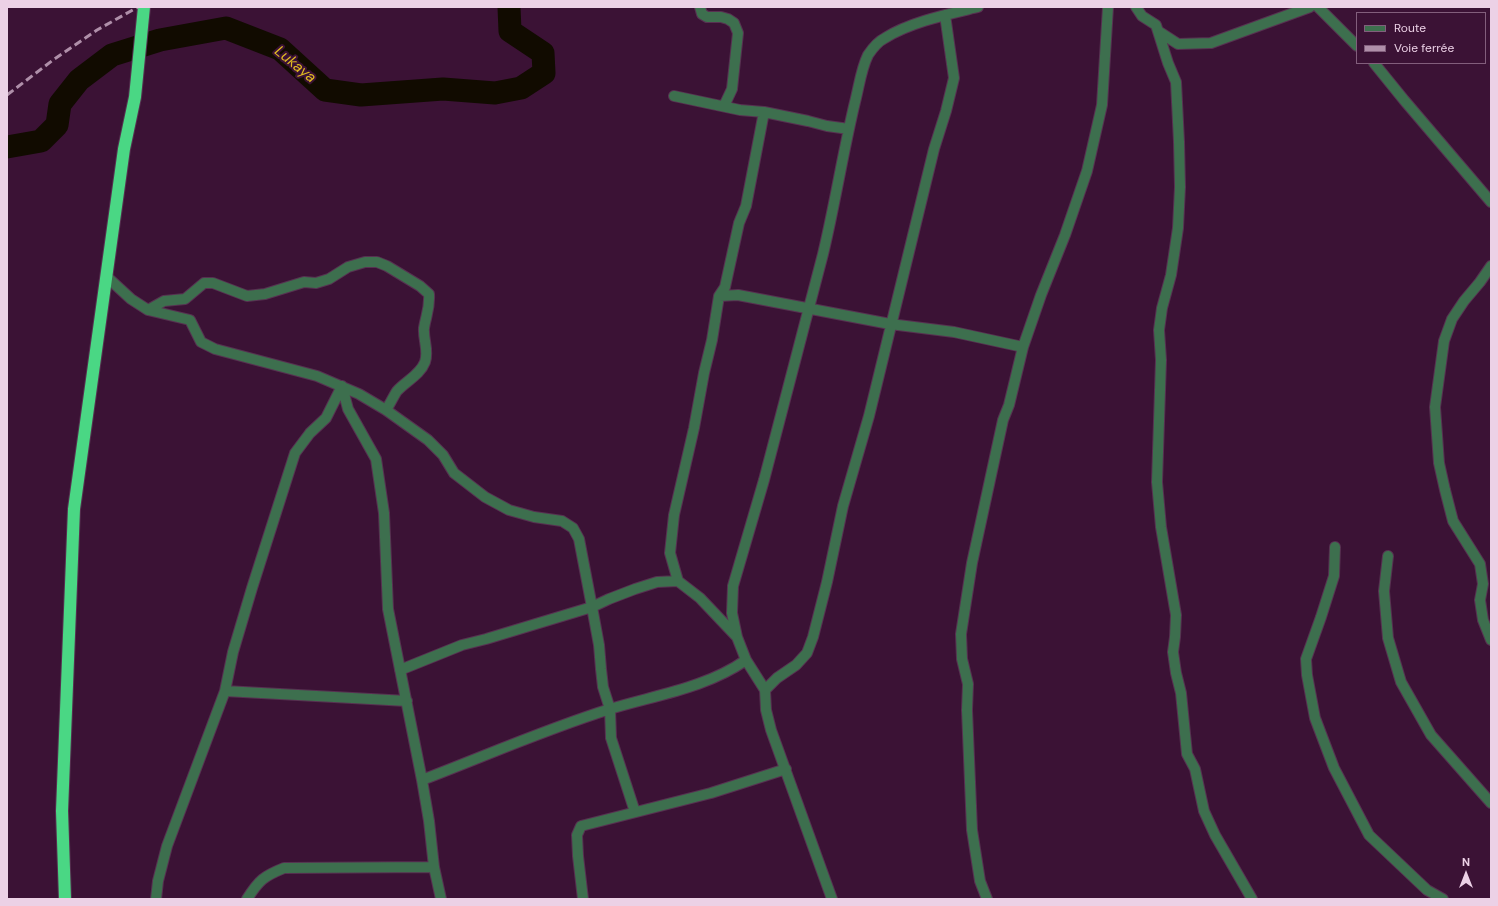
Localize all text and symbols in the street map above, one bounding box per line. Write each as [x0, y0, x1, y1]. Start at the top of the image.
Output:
legend [1356, 12, 1486, 64]
text: Route [1394, 20, 1426, 36]
text: Voie ferrée [1394, 40, 1454, 56]
water label: Lukaya [271, 43, 319, 87]
north arrow [1446, 854, 1486, 894]
text: N [1462, 855, 1470, 869]

